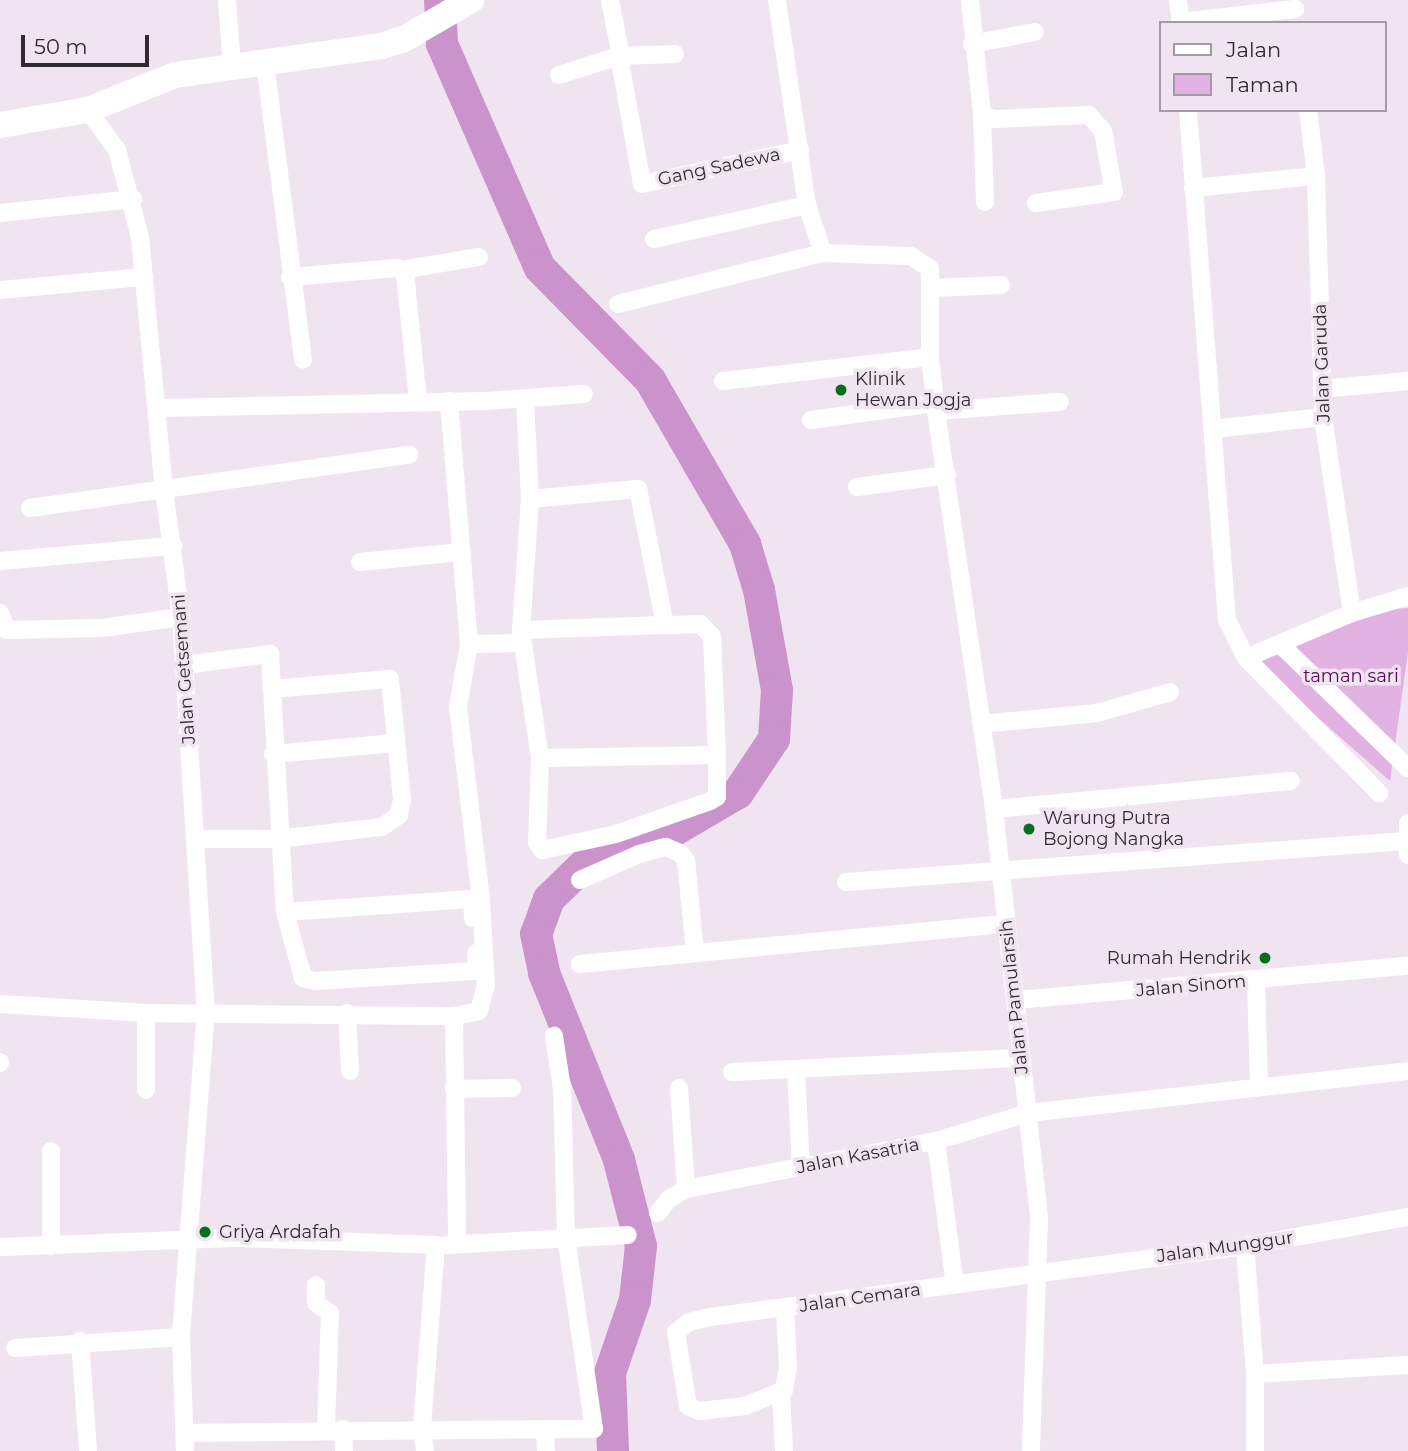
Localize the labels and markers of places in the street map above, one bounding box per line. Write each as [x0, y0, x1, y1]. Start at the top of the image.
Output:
place label: Klinik Hewan Jogja [855, 369, 971, 412]
marker: Klinik Hewan Jogja [833, 382, 849, 398]
place label: Warung Putra Bojong Nangka [1043, 808, 1184, 850]
marker: Warung Putra Bojong Nangka [1021, 821, 1037, 837]
place label: Rumah Hendrik [1107, 947, 1251, 969]
marker: Rumah Hendrik [1257, 950, 1273, 966]
place label: Griya Ardafah [219, 1221, 341, 1243]
marker: Griya Ardafah [197, 1224, 213, 1240]

